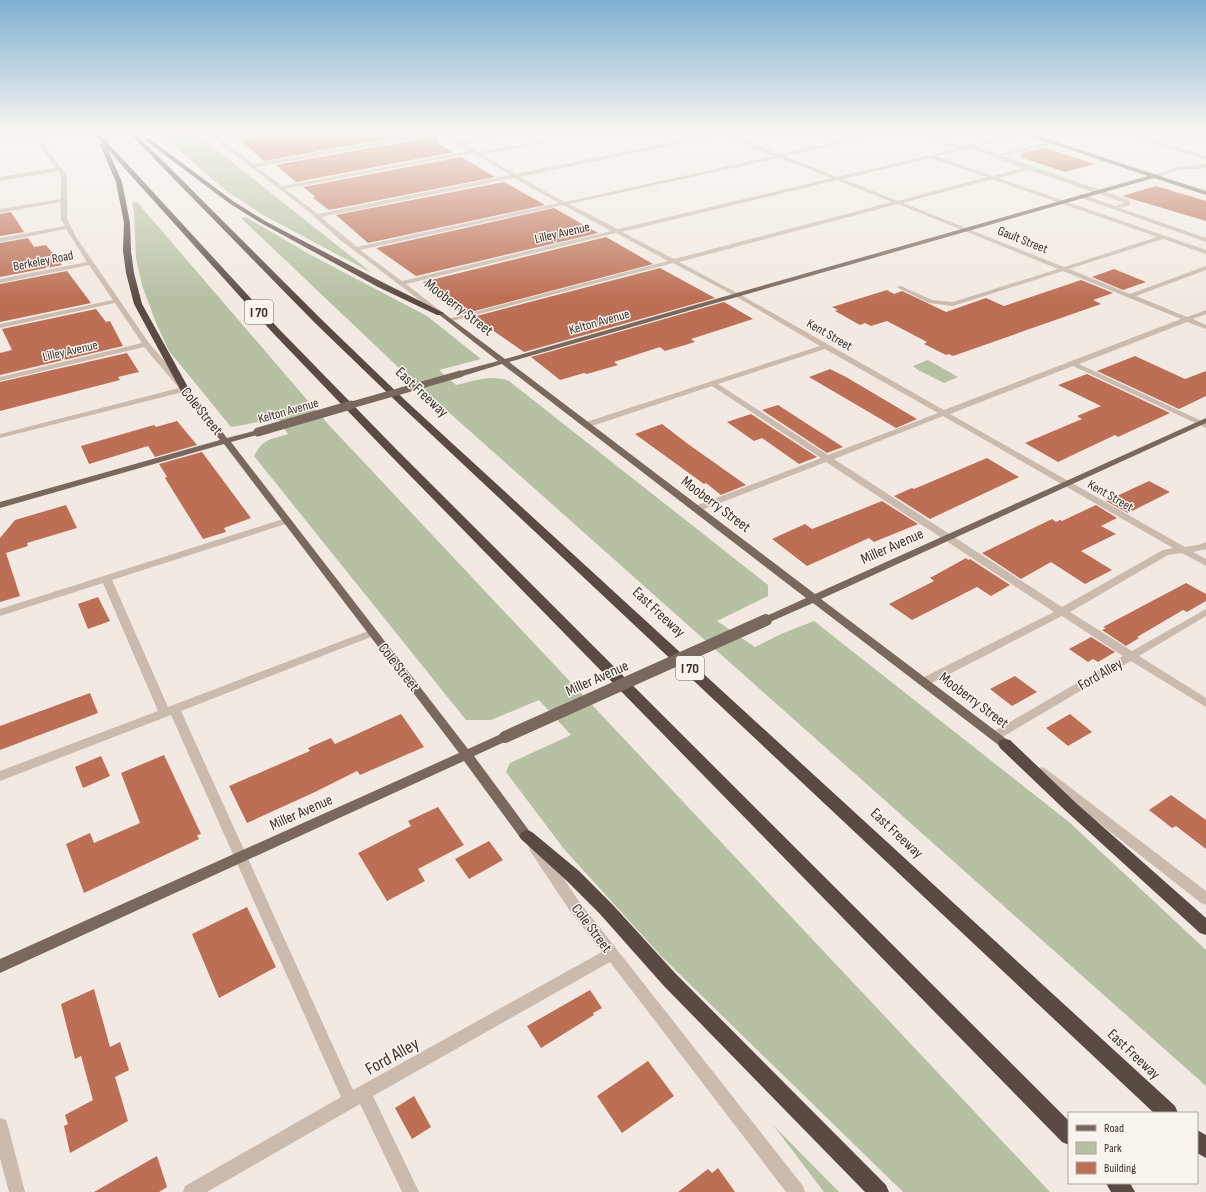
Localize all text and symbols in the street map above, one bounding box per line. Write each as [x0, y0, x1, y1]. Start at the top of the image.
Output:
street label: Lilley Avenue [533, 219, 591, 247]
street label: Gault Street [995, 223, 1050, 257]
street label: Berkeley Road [12, 247, 75, 275]
street label: Mooberry Street [420, 275, 497, 340]
road number: I 70 [245, 300, 273, 324]
street label: Kelton Avenue [567, 306, 631, 338]
street label: Kent Street [804, 315, 855, 354]
street label: Lilley Avenue [41, 337, 99, 365]
street label: East Freeway [391, 363, 452, 422]
street label: Cole Street [177, 383, 227, 439]
street label: Kelton Avenue [256, 395, 320, 427]
street label: Mooberry Street [677, 472, 755, 537]
street label: Kent Street [1085, 476, 1136, 515]
street label: Miller Avenue [858, 524, 927, 569]
street label: East Freeway [628, 583, 689, 642]
street label: Cole Street [374, 639, 424, 696]
street label: Ford Alley [1075, 654, 1126, 695]
street label: Miller Avenue [563, 656, 632, 701]
road number: I 70 [676, 656, 704, 680]
street label: Mooberry Street [935, 668, 1013, 733]
street label: Miller Avenue [267, 790, 336, 835]
street label: East Freeway [866, 804, 927, 863]
street label: Cole Street [567, 900, 616, 957]
street label: East Freeway [1103, 1025, 1164, 1084]
street label: Ford Alley [362, 1033, 423, 1080]
legend [1068, 1112, 1198, 1184]
text: Road [1104, 1121, 1124, 1136]
text: Park [1104, 1141, 1122, 1156]
text: Building [1104, 1161, 1136, 1176]

